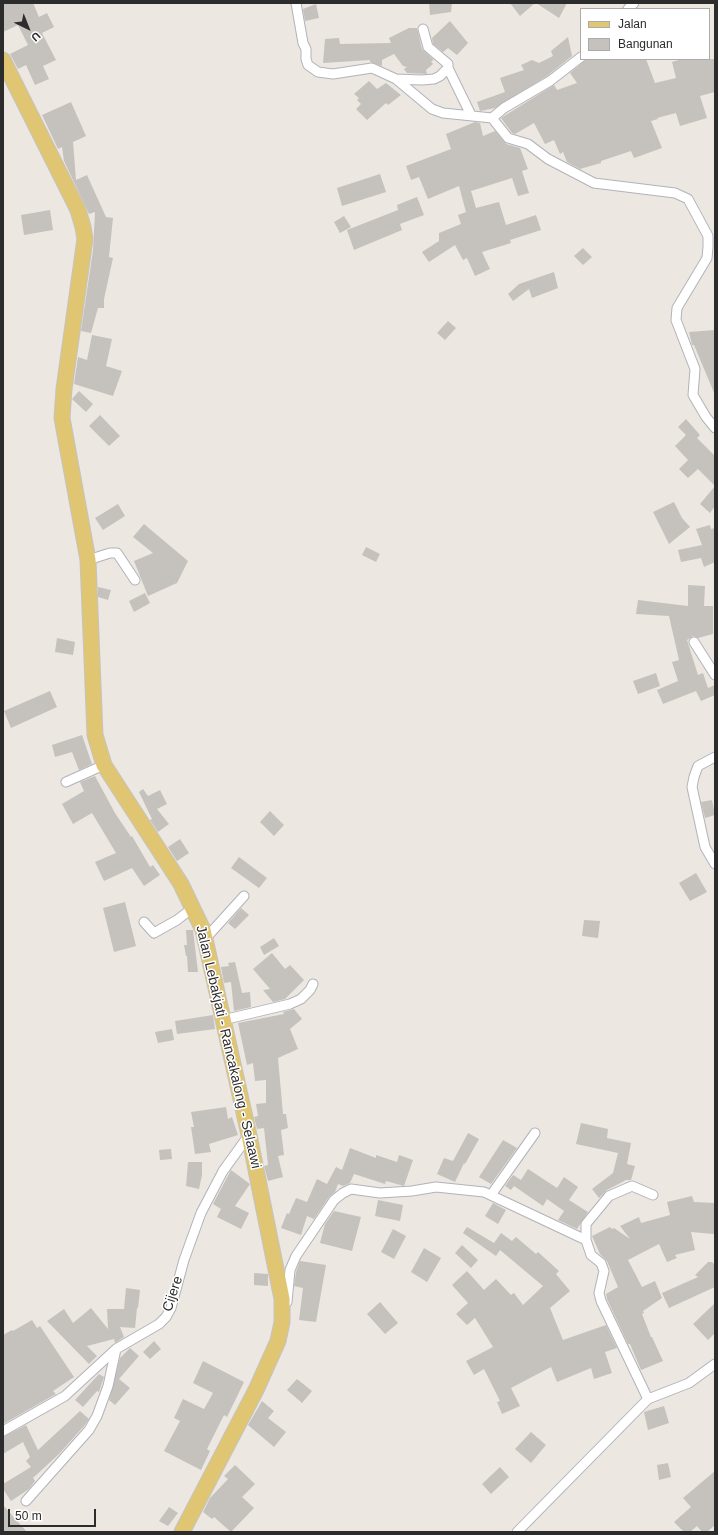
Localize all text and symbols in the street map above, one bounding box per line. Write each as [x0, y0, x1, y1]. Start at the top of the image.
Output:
north arrow [8, 8, 48, 48]
legend [580, 8, 710, 60]
text: Jalan [618, 17, 647, 31]
text: U [29, 30, 43, 44]
text: Bangunan [618, 37, 673, 51]
street label: Jalan Lebakjati - Rancakalong - Selaawi [192, 924, 264, 1170]
street label: Cijere [159, 1274, 187, 1314]
scale bar [10, 1501, 98, 1527]
text: 50 m [15, 1509, 42, 1523]

